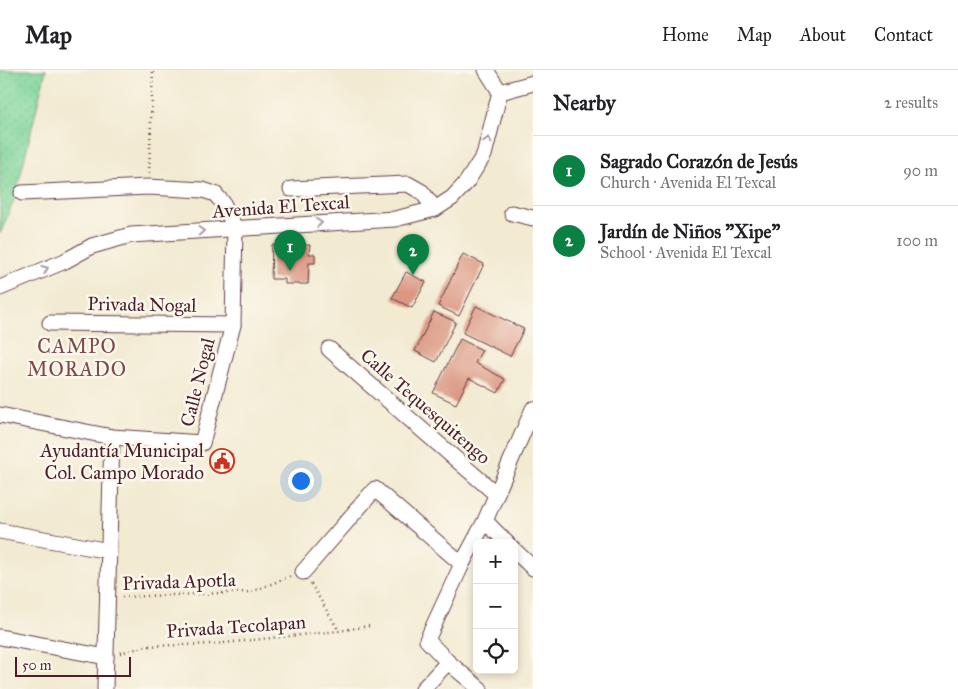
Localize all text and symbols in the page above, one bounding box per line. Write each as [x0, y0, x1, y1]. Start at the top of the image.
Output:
text: Map [25, 20, 72, 50]
text: Home [662, 24, 709, 46]
text: Map [737, 24, 772, 46]
text: About [800, 24, 846, 46]
text: Contact [874, 24, 933, 46]
text: Nearby [553, 90, 616, 116]
text: 2 results [884, 93, 938, 112]
one-way arrow [482, 135, 493, 144]
text: Sagrado Corazón de Jesús [600, 150, 798, 173]
text: 1 [566, 161, 572, 180]
text: 90 m [903, 161, 938, 180]
text: Church · Avenida El Texcal [600, 173, 776, 192]
street label: Avenida El Texcal [211, 190, 351, 223]
one-way arrow [315, 218, 323, 229]
text: Jardín de Niños "Xipe" [600, 220, 780, 243]
one-way arrow [197, 226, 205, 237]
pin: 1 [274, 230, 306, 271]
text: 2 [565, 231, 573, 250]
text: 100 m [896, 231, 938, 250]
pin: 2 [397, 234, 429, 275]
text: School · Avenida El Texcal [600, 243, 772, 262]
one-way arrow [40, 265, 49, 275]
street label: Privada Nogal [87, 292, 198, 318]
district label: CAMPO MORADO [27, 334, 127, 381]
street label: Calle Nogal [175, 334, 221, 429]
street label: Calle Tequesquitengo [355, 344, 495, 470]
place label: Ayudantía Municipal Col. Campo Morado [39, 439, 205, 484]
public building icon: Ayudantía Municipal Col. Campo Morado [209, 448, 235, 474]
your location [288, 468, 314, 494]
map controls [473, 539, 518, 674]
button: + [473, 539, 518, 584]
street label: Privada Apotla [122, 568, 237, 595]
button: − [473, 584, 518, 629]
street label: Privada Tecolapan [166, 610, 307, 643]
button: locate [473, 629, 518, 674]
scale bar [15, 654, 131, 677]
text: 50 m [22, 657, 51, 674]

